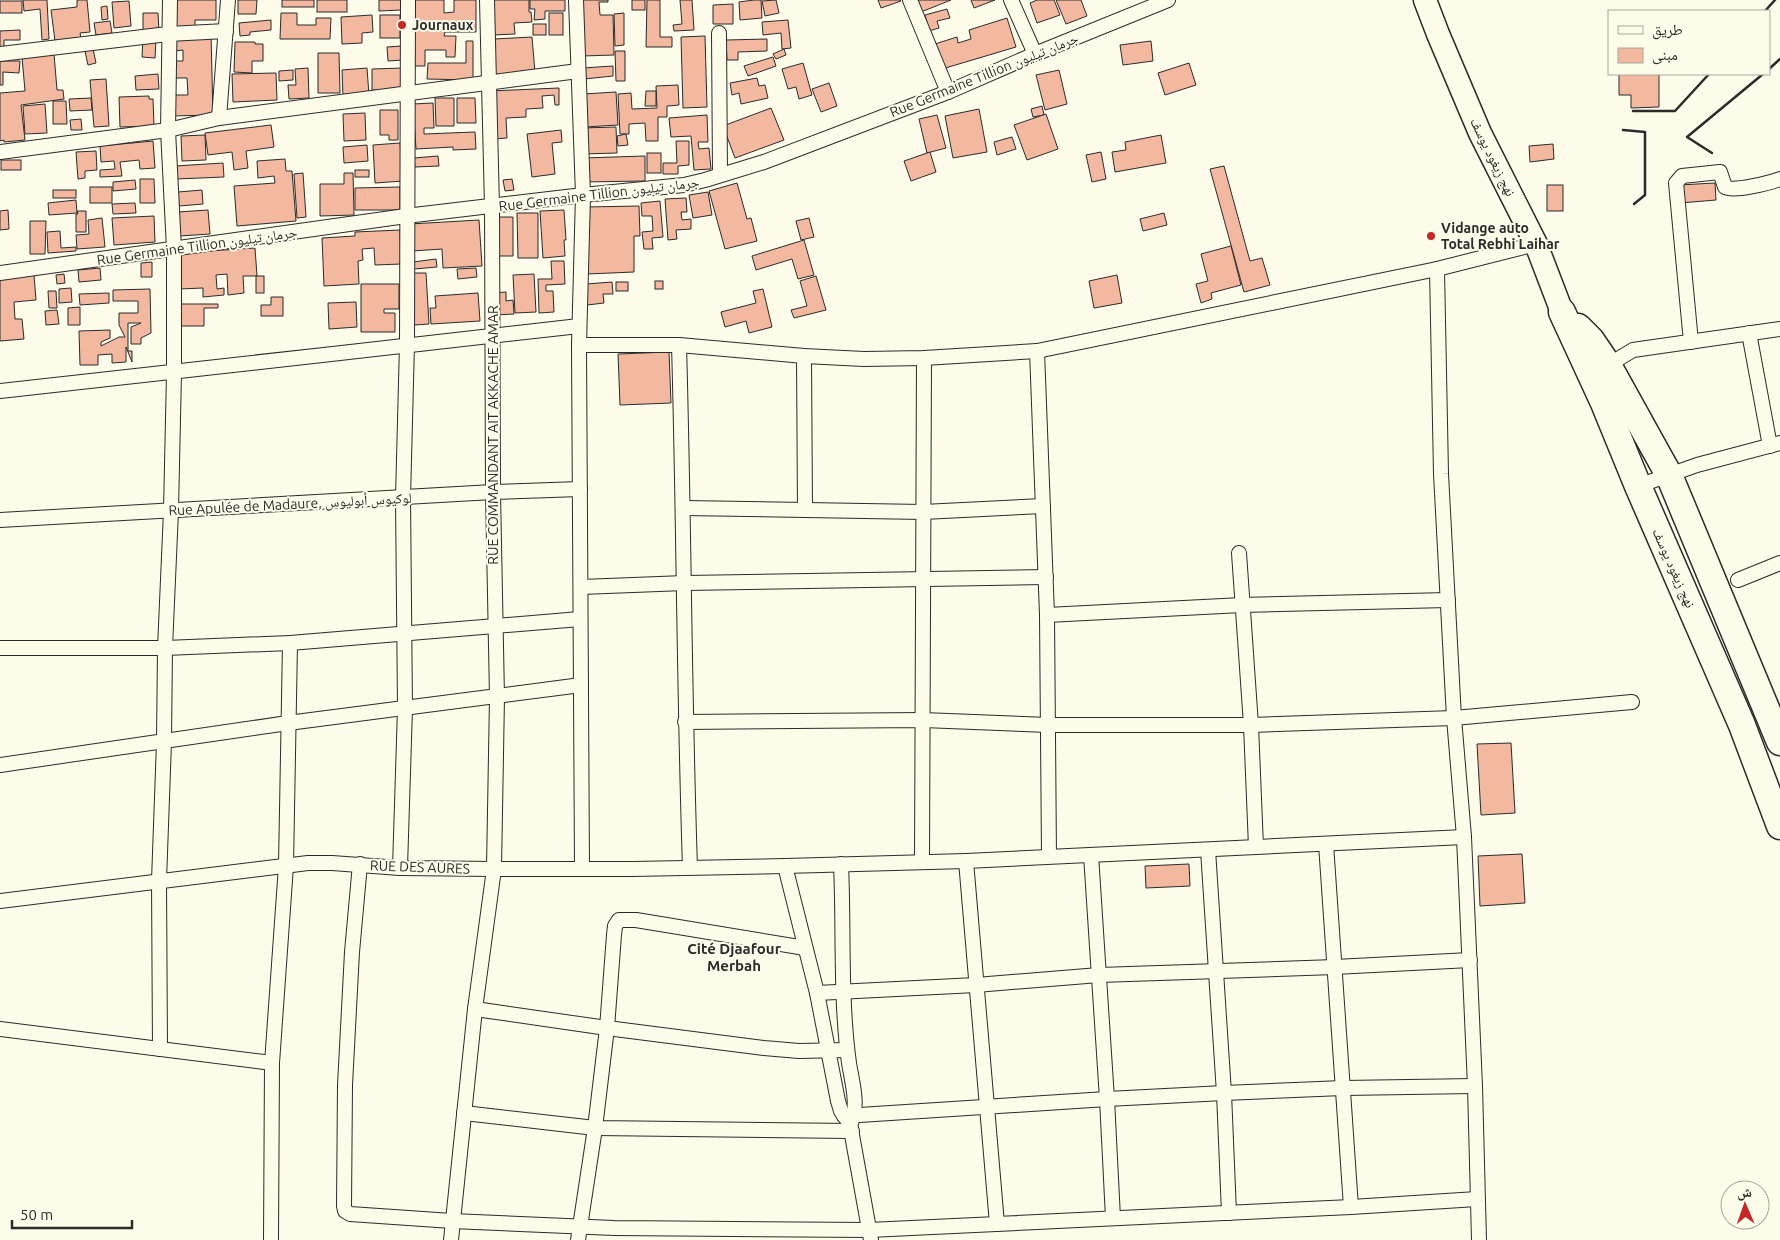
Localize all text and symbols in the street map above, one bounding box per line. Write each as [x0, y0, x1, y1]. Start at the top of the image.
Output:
legend [1608, 10, 1770, 75]
place label: Journaux [412, 17, 474, 33]
marker: Journaux [396, 19, 408, 31]
text: طريق [1652, 21, 1683, 40]
street label: Rue Germaine Tillion جرمان تيليون [887, 30, 1081, 121]
text: مبنى [1652, 46, 1678, 65]
street label: نهج زيغود يوسف [1465, 115, 1519, 200]
street label: Rue Germaine Tillion جرمان تيليون [498, 174, 701, 215]
place label: Vidange auto Total Rebhi Laihar [1441, 220, 1560, 252]
street label: Rue Germaine Tillion جرمان تيليون [96, 224, 298, 269]
marker: Vidange auto Total Rebhi Laihar [1425, 230, 1437, 242]
street label: RUE COMMANDANT AIT AKKACHE AMAR [485, 305, 501, 565]
street label: Rue Apulée de Madaure, لوكيوس أبوليوس [168, 490, 412, 519]
street label: نهج زيغود يوسف [1648, 526, 1699, 611]
street label: RUE DES AURES [370, 857, 470, 877]
district label: Cité Djaafour Merbah [687, 940, 782, 974]
north arrow [1720, 1180, 1770, 1230]
text: ش [1737, 1184, 1752, 1201]
scale bar [12, 1198, 132, 1230]
text: 50 m [20, 1206, 53, 1223]

